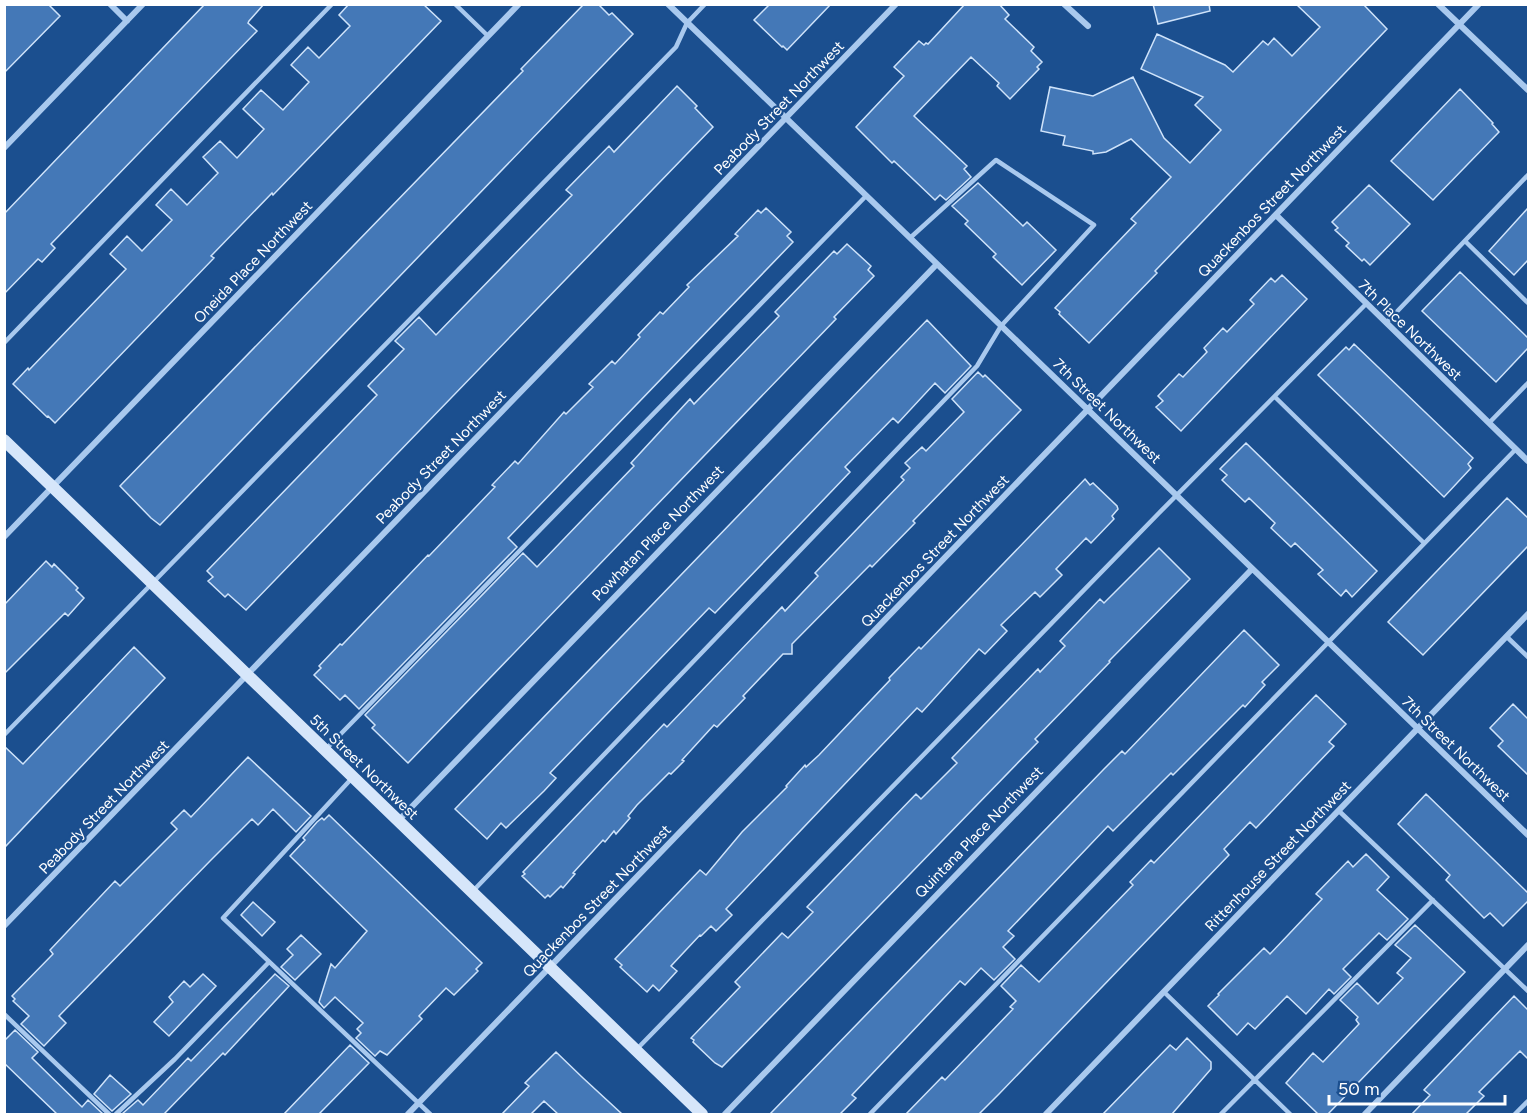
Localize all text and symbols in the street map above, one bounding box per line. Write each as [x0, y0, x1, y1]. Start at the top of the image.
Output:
street label: Peabody Street Northwest [710, 37, 848, 179]
street label: Quackenbos Street Northwest [1194, 121, 1350, 281]
street label: Oneida Place Northwest [190, 197, 316, 327]
street label: 7th Place Northwest [1354, 276, 1466, 384]
street label: 7th Street Northwest [1049, 355, 1165, 467]
street label: Peabody Street Northwest [372, 386, 510, 528]
street label: Powhatan Place Northwest [588, 461, 728, 605]
street label: Quackenbos Street Northwest [857, 471, 1013, 631]
street label: 7th Street Northwest [1398, 693, 1514, 805]
street label: 5th Street Northwest [306, 711, 422, 824]
street label: Peabody Street Northwest [35, 736, 173, 878]
street label: Quintana Place Northwest [911, 762, 1047, 902]
street label: Rittenhouse Street Northwest [1201, 777, 1355, 935]
street label: Quackenbos Street Northwest [519, 821, 675, 981]
scale bar [1329, 1068, 1504, 1106]
text: 50 m [1338, 1078, 1380, 1100]

